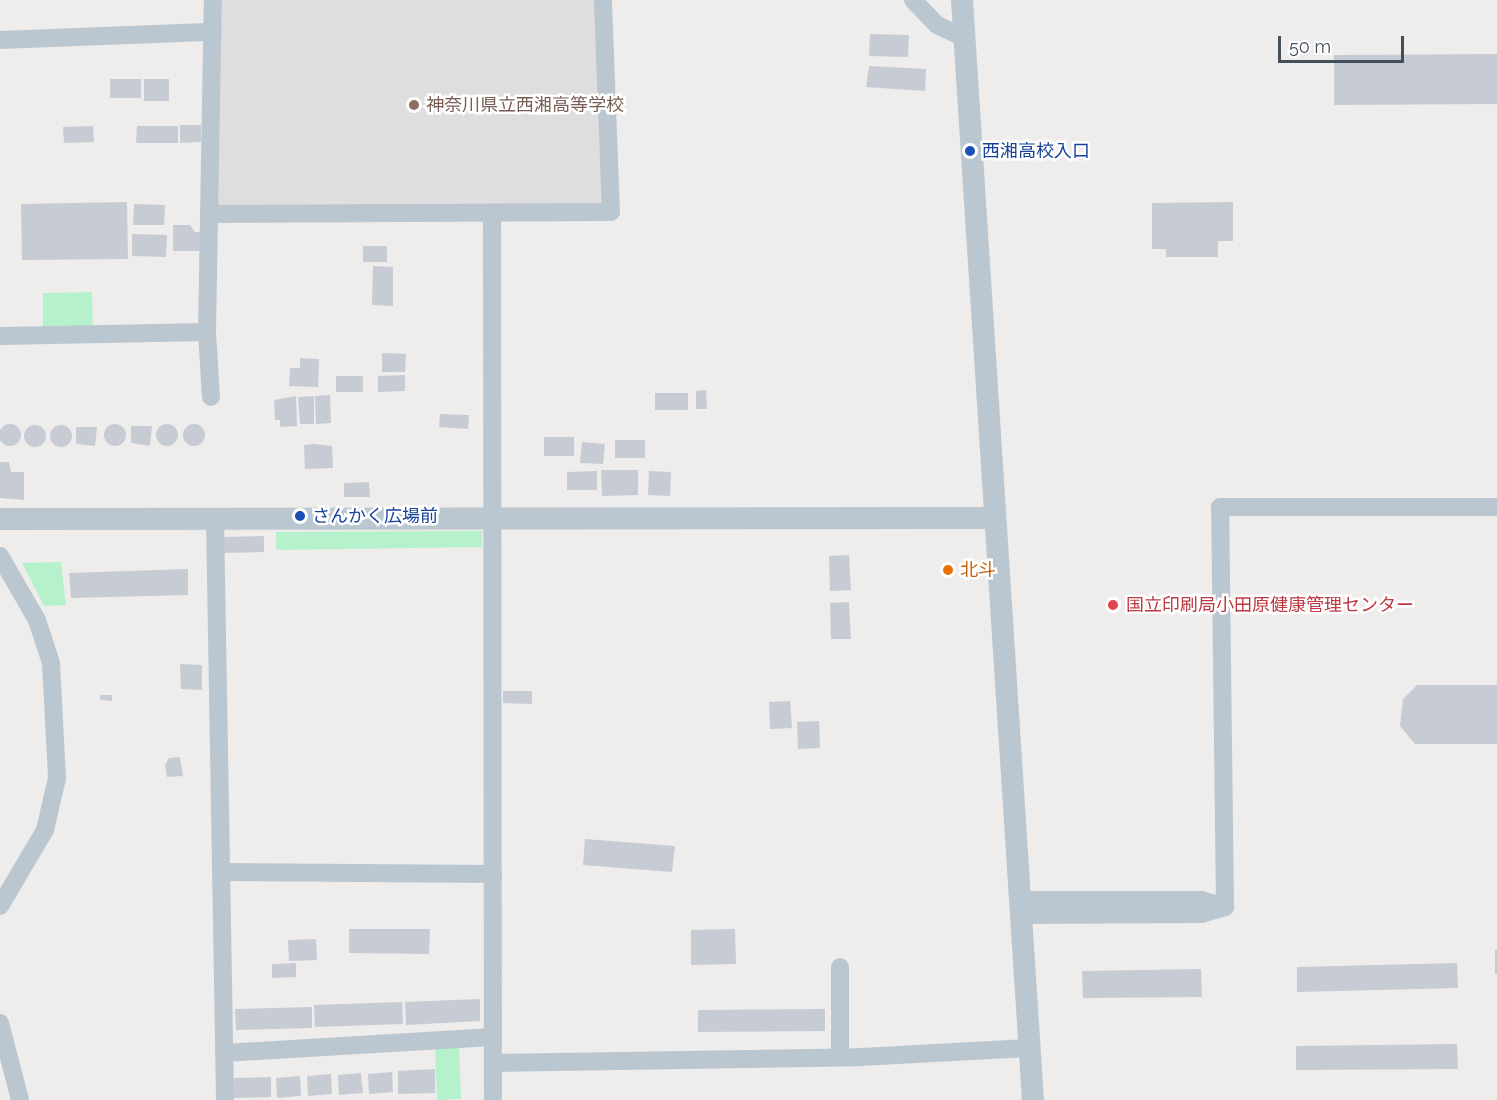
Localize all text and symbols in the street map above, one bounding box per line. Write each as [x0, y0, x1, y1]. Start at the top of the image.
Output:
scale bar [1281, 24, 1407, 62]
text: 50 m [1289, 36, 1331, 57]
place label: 神奈川県立西湘高等学校 [426, 94, 624, 116]
marker: 神奈川県立西湘高等学校 [407, 98, 421, 112]
place label: 西湘高校入口 [982, 140, 1090, 162]
marker: 西湘高校入口 [963, 144, 977, 158]
place label: さんかく広場前 [312, 505, 438, 527]
marker: さんかく広場前 [293, 509, 307, 523]
place label: 北斗 [960, 559, 996, 581]
marker: 北斗 [941, 563, 955, 577]
place label: 国立印刷局小田原健康管理センター [1126, 594, 1414, 616]
marker: 国立印刷局小田原健康管理センター [1104, 596, 1122, 614]

